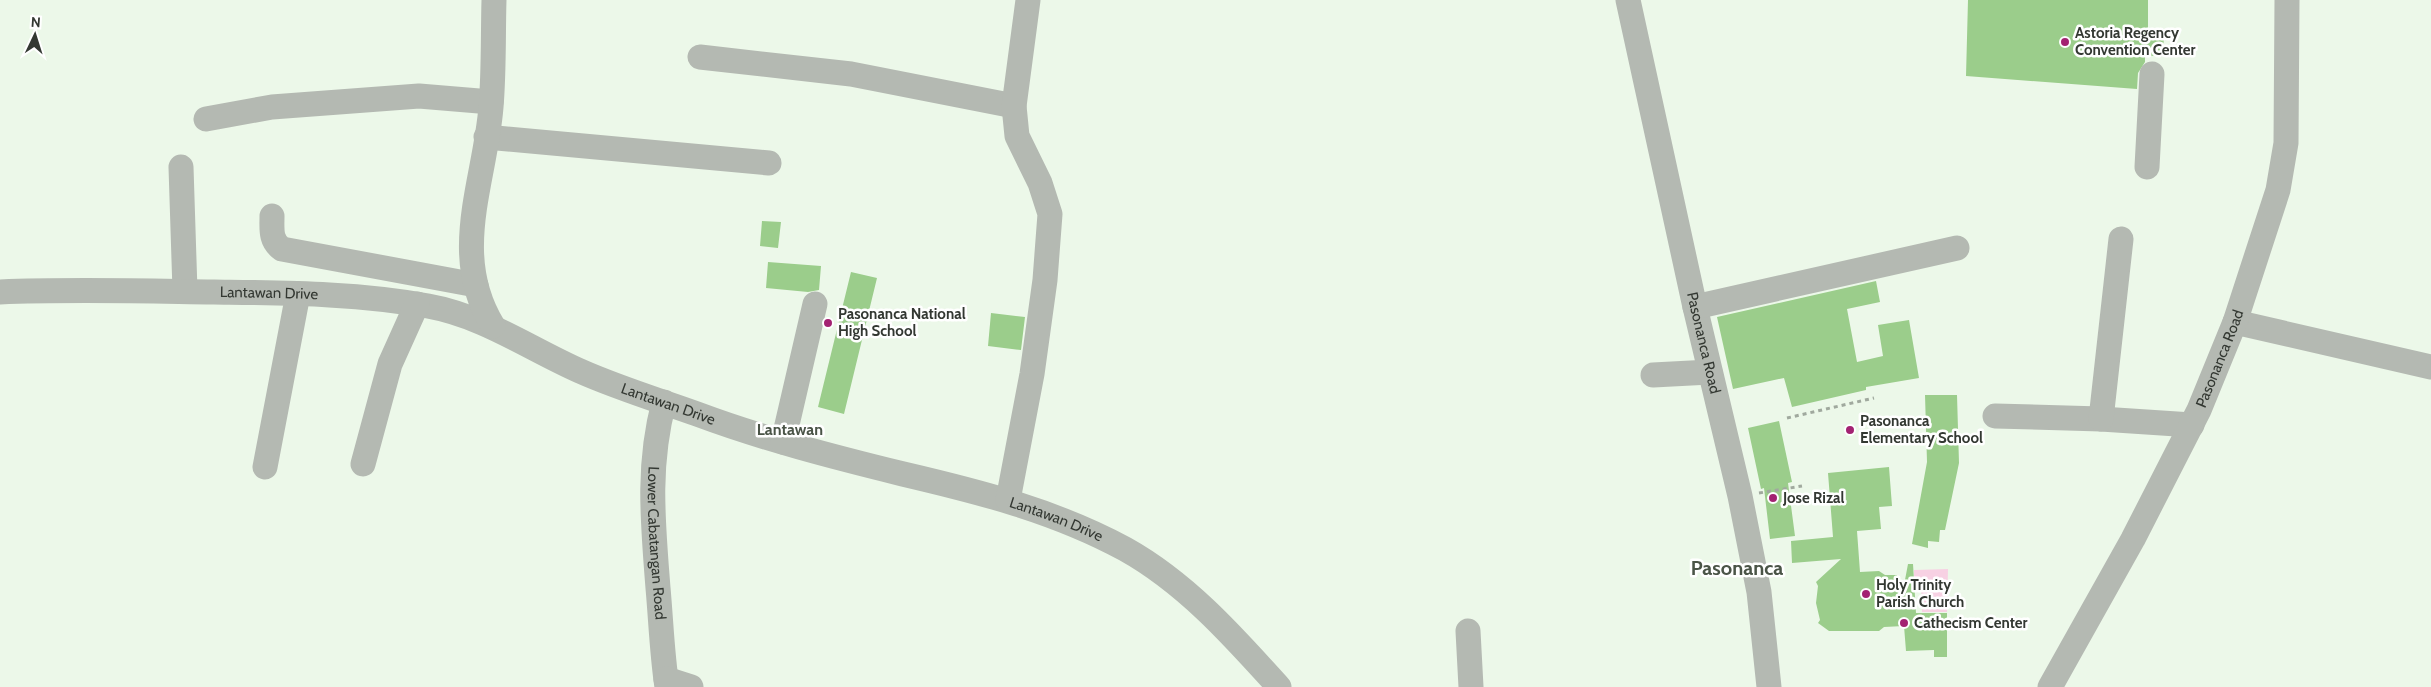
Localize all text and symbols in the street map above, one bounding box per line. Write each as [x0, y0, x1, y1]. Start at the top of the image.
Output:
north arrow [10, 10, 60, 60]
text: N [30, 13, 41, 31]
place label: Astoria Regency Convention Center [2075, 24, 2196, 59]
marker: Astoria Regency Convention Center [2059, 36, 2071, 48]
street label: Lantawan Drive [220, 283, 319, 303]
street label: Pasonanca Road [1683, 290, 1724, 395]
place label: Pasonanca National High School [838, 305, 966, 340]
street label: Pasonanca Road [2192, 308, 2247, 410]
marker: Pasonanca National High School [822, 317, 834, 329]
street label: Lantawan Drive [619, 379, 718, 429]
place label: Pasonanca Elementary School [1860, 412, 1983, 447]
district label: Lantawan [757, 420, 823, 439]
marker: Pasonanca Elementary School [1844, 424, 1856, 436]
street label: Lower Cabatangan Road [644, 466, 669, 620]
place label: Jose Rizal [1782, 489, 1844, 507]
marker: Jose Rizal [1767, 492, 1779, 504]
street label: Lantawan Drive [1007, 493, 1106, 546]
district label: Pasonanca [1691, 556, 1783, 580]
place label: Holy Trinity Parish Church [1876, 576, 1964, 611]
marker: Holy Trinity Parish Church [1860, 588, 1872, 600]
place label: Cathecism Center [1914, 614, 2028, 632]
marker: Cathecism Center [1898, 617, 1910, 629]

